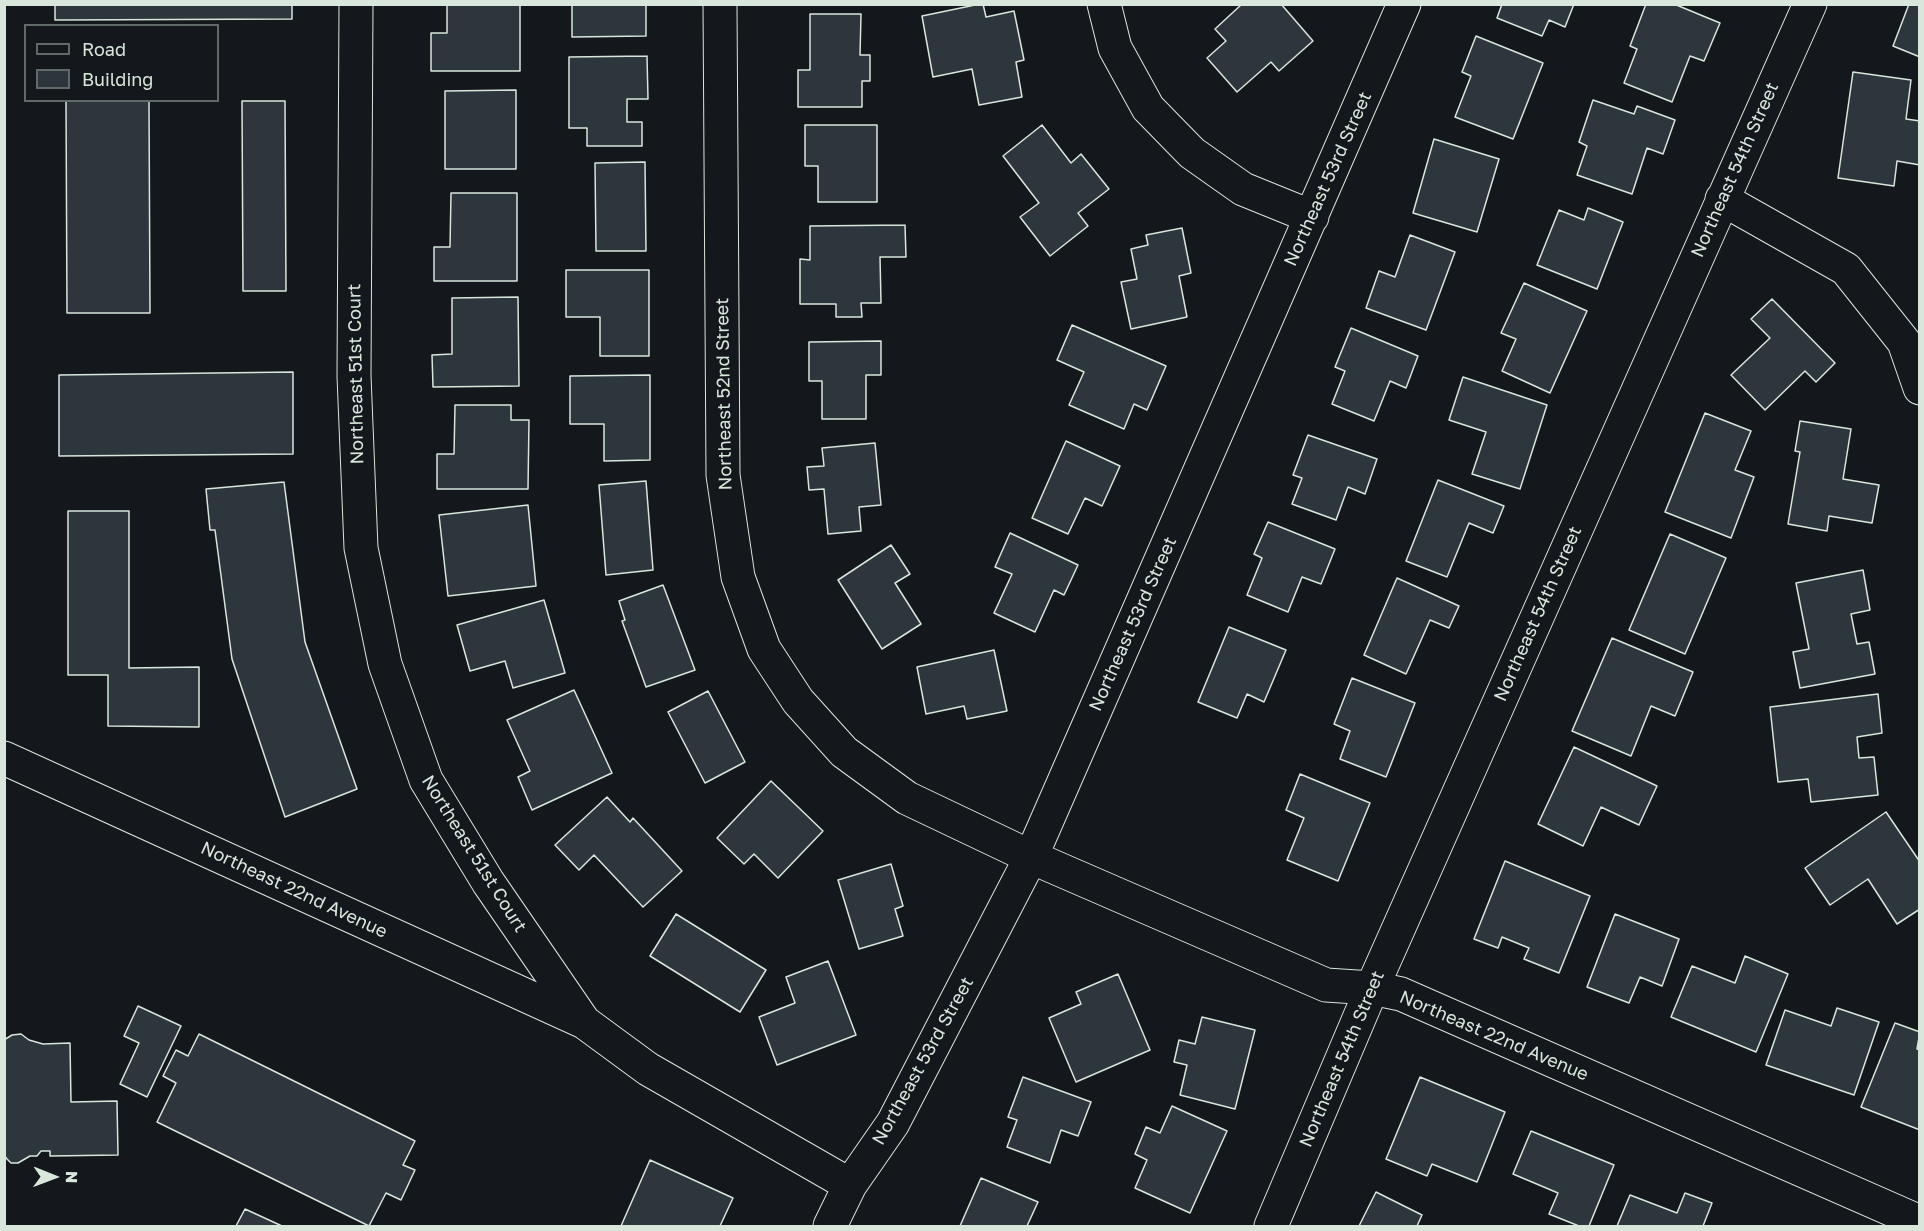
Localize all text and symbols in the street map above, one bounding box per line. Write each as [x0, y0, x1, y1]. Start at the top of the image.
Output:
legend [24, 24, 219, 102]
text: Road [82, 38, 126, 60]
text: Building [82, 68, 153, 90]
street label: Northeast 54th Street [1687, 79, 1783, 261]
street label: Northeast 53rd Street [1280, 88, 1376, 270]
street label: Northeast 51st Court [344, 283, 368, 465]
street label: Northeast 52nd Street [712, 297, 736, 491]
street label: Northeast 54th Street [1490, 523, 1586, 705]
street label: Northeast 53rd Street [1085, 533, 1181, 715]
street label: Northeast 51st Court [417, 772, 531, 936]
street label: Northeast 22nd Avenue [197, 837, 391, 943]
street label: Northeast 54th Street [1295, 968, 1389, 1150]
street label: Northeast 53rd Street [868, 973, 978, 1149]
street label: Northeast 22nd Avenue [1396, 986, 1592, 1086]
north arrow [24, 1147, 84, 1207]
text: N [62, 1171, 82, 1184]

